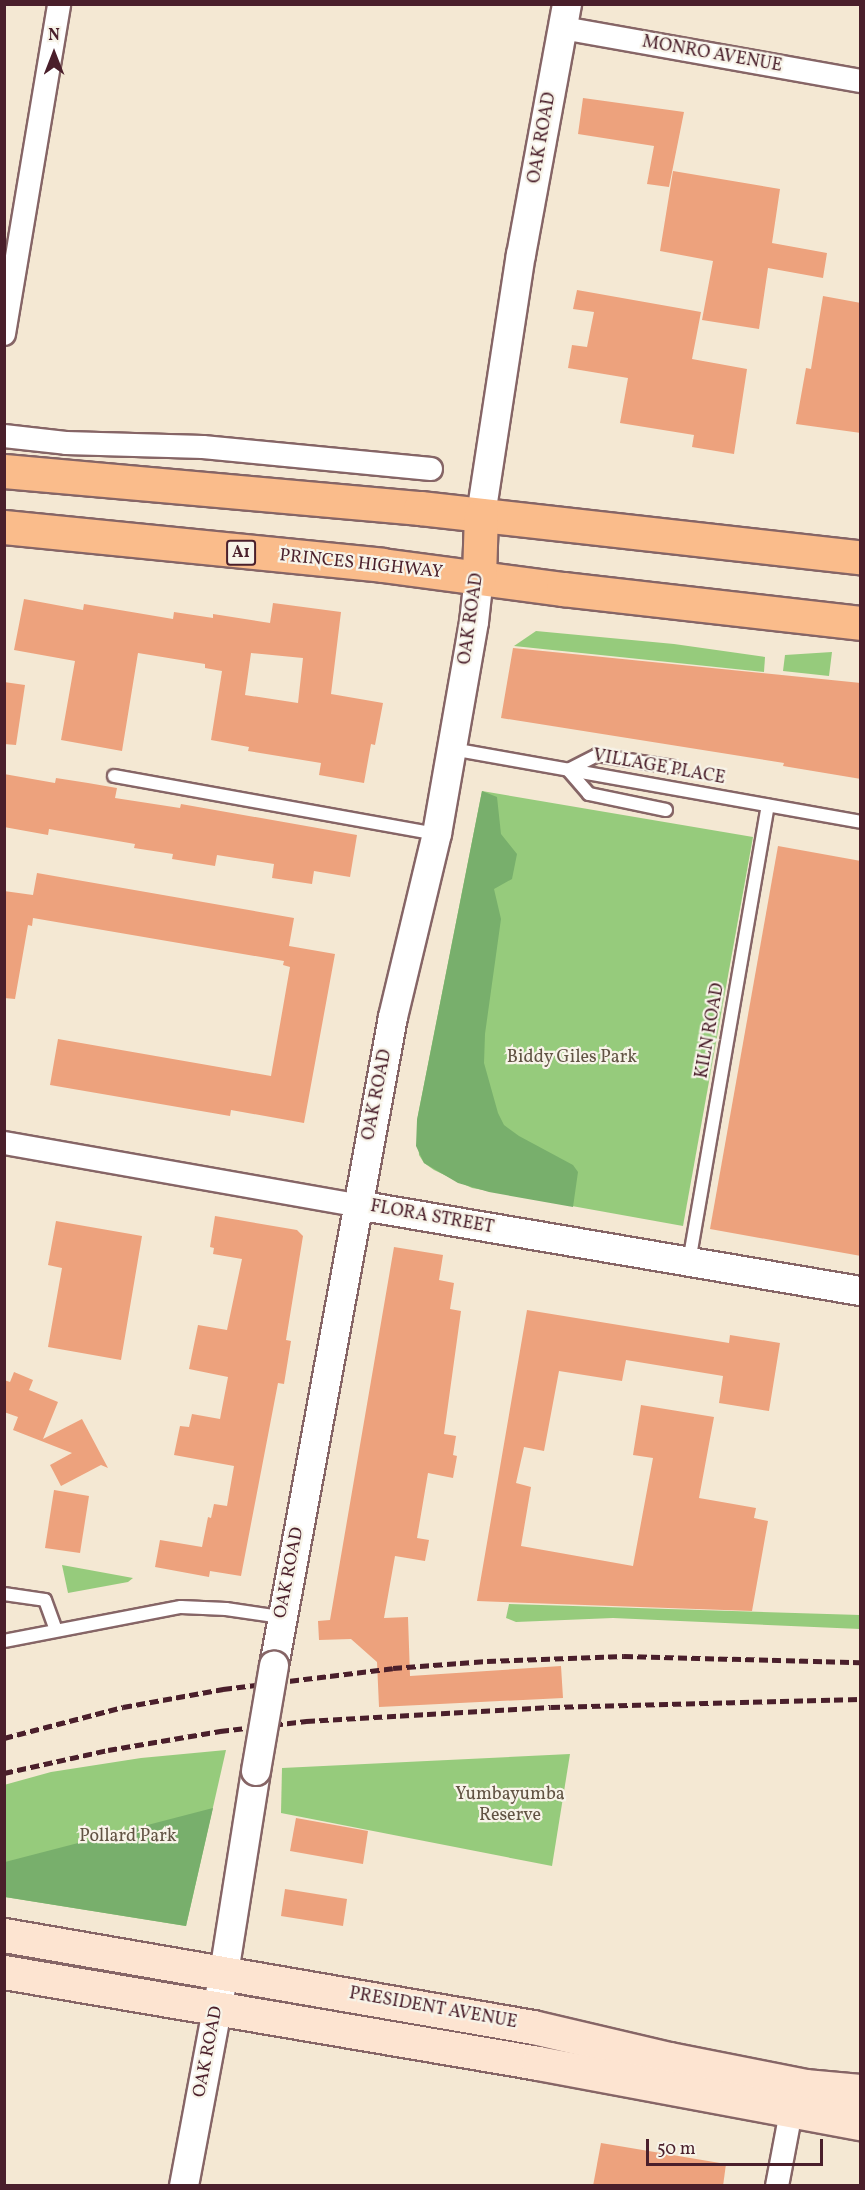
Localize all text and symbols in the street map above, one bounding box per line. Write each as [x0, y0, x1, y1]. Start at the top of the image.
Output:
north arrow [24, 24, 84, 84]
text: N [48, 25, 60, 47]
street label: MONRO AVENUE [640, 32, 784, 78]
street label: OAK ROAD [524, 91, 562, 185]
road number: A1 [226, 540, 256, 566]
street label: PRINCES HIGHWAY [278, 546, 444, 584]
street label: OAK ROAD [455, 572, 489, 666]
street label: VILLAGE PLACE [591, 746, 727, 790]
street label: KILN ROAD [692, 982, 730, 1080]
park label: Biddy Giles Park [507, 1047, 637, 1069]
street label: OAK ROAD [359, 1048, 397, 1142]
street label: FLORA STREET [368, 1196, 496, 1240]
street label: OAK ROAD [271, 1526, 309, 1620]
park label: Yumbayumba Reserve [455, 1785, 565, 1828]
park label: Pollard Park [79, 1826, 177, 1848]
street label: PRESIDENT AVENUE [347, 1984, 519, 2034]
street label: OAK ROAD [190, 2005, 228, 2099]
scale bar [649, 2127, 826, 2165]
text: 50 m [657, 2137, 696, 2162]

